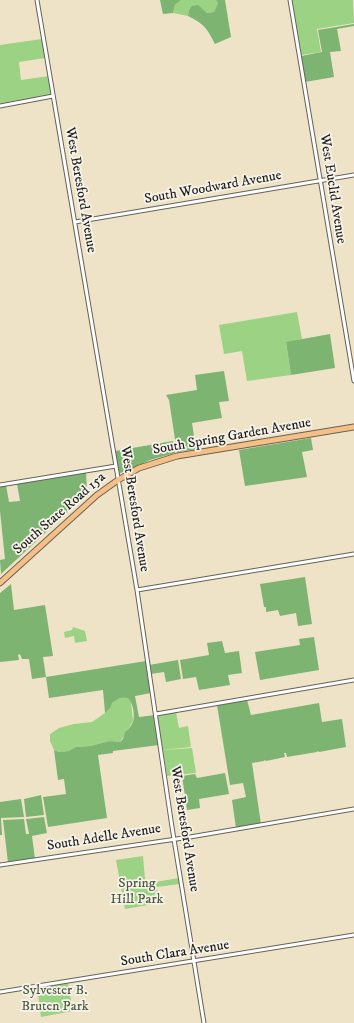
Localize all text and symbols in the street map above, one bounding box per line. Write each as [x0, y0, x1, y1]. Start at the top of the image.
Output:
street label: West Beresford Avenue [61, 126, 99, 254]
street label: West Euclid Avenue [315, 133, 349, 245]
street label: South Woodward Avenue [143, 168, 283, 208]
street label: South Spring Garden Avenue [152, 415, 312, 459]
street label: West Beresford Avenue [116, 445, 152, 573]
street label: South State Road 15a [10, 469, 110, 559]
street label: West Beresford Avenue [166, 765, 202, 893]
street label: South Adelle Avenue [46, 821, 162, 855]
park label: Spring Hill Park [111, 876, 163, 908]
street label: South Clara Avenue [119, 937, 231, 971]
park label: Sylvester B. Bruten Park [21, 983, 89, 1016]

